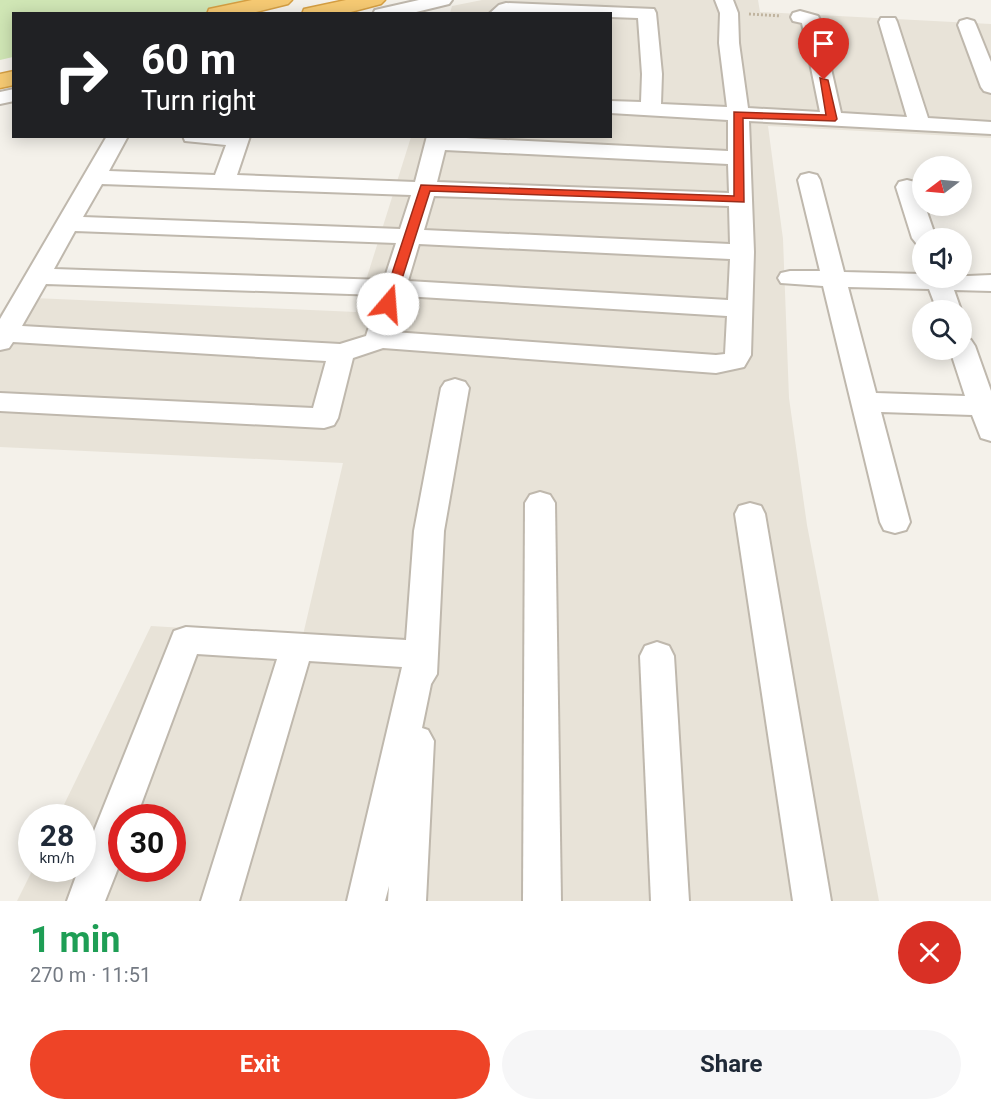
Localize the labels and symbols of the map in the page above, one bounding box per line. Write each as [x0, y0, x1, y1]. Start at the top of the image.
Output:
pin [798, 18, 849, 80]
north arrow [912, 156, 972, 216]
position arrow [356, 272, 420, 336]
speed limit sign: 30 [108, 804, 186, 882]

